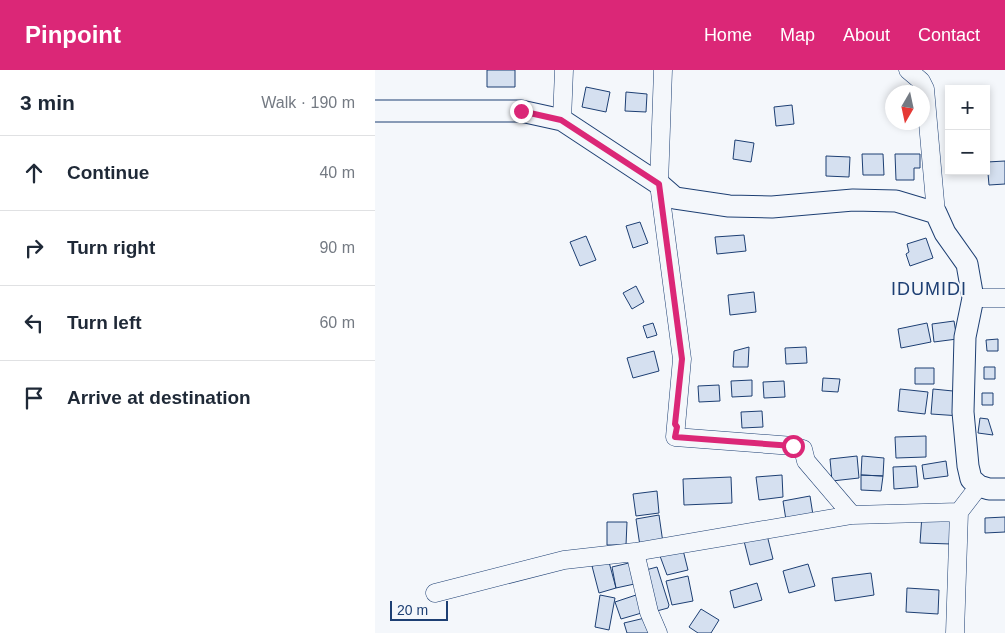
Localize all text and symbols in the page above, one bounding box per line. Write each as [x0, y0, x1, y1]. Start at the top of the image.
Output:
text: Pinpoint [25, 21, 121, 48]
text: Home [704, 25, 752, 45]
text: Map [780, 25, 815, 45]
text: About [843, 25, 890, 45]
text: Contact [918, 25, 980, 45]
north arrow [885, 85, 930, 130]
map controls [945, 85, 990, 175]
button: + [945, 85, 990, 130]
text: 3 min [20, 91, 75, 114]
text: Walk · 190 m [261, 94, 355, 111]
route end [510, 100, 533, 123]
button: − [945, 130, 990, 175]
icon: ahead [20, 159, 48, 187]
text: Continue [67, 162, 149, 183]
text: 40 m [319, 164, 355, 181]
icon: right [20, 234, 48, 262]
text: Turn right [67, 237, 155, 258]
text: 90 m [319, 239, 355, 256]
district label: IDUMIDI [891, 279, 967, 299]
icon: left [20, 309, 48, 337]
text: Turn left [67, 312, 142, 333]
text: 60 m [319, 314, 355, 331]
icon: arrive [20, 384, 48, 412]
text: Arrive at destination [67, 387, 251, 408]
route start [782, 435, 805, 458]
scale bar [390, 598, 447, 621]
text: 20 m [397, 602, 428, 618]

